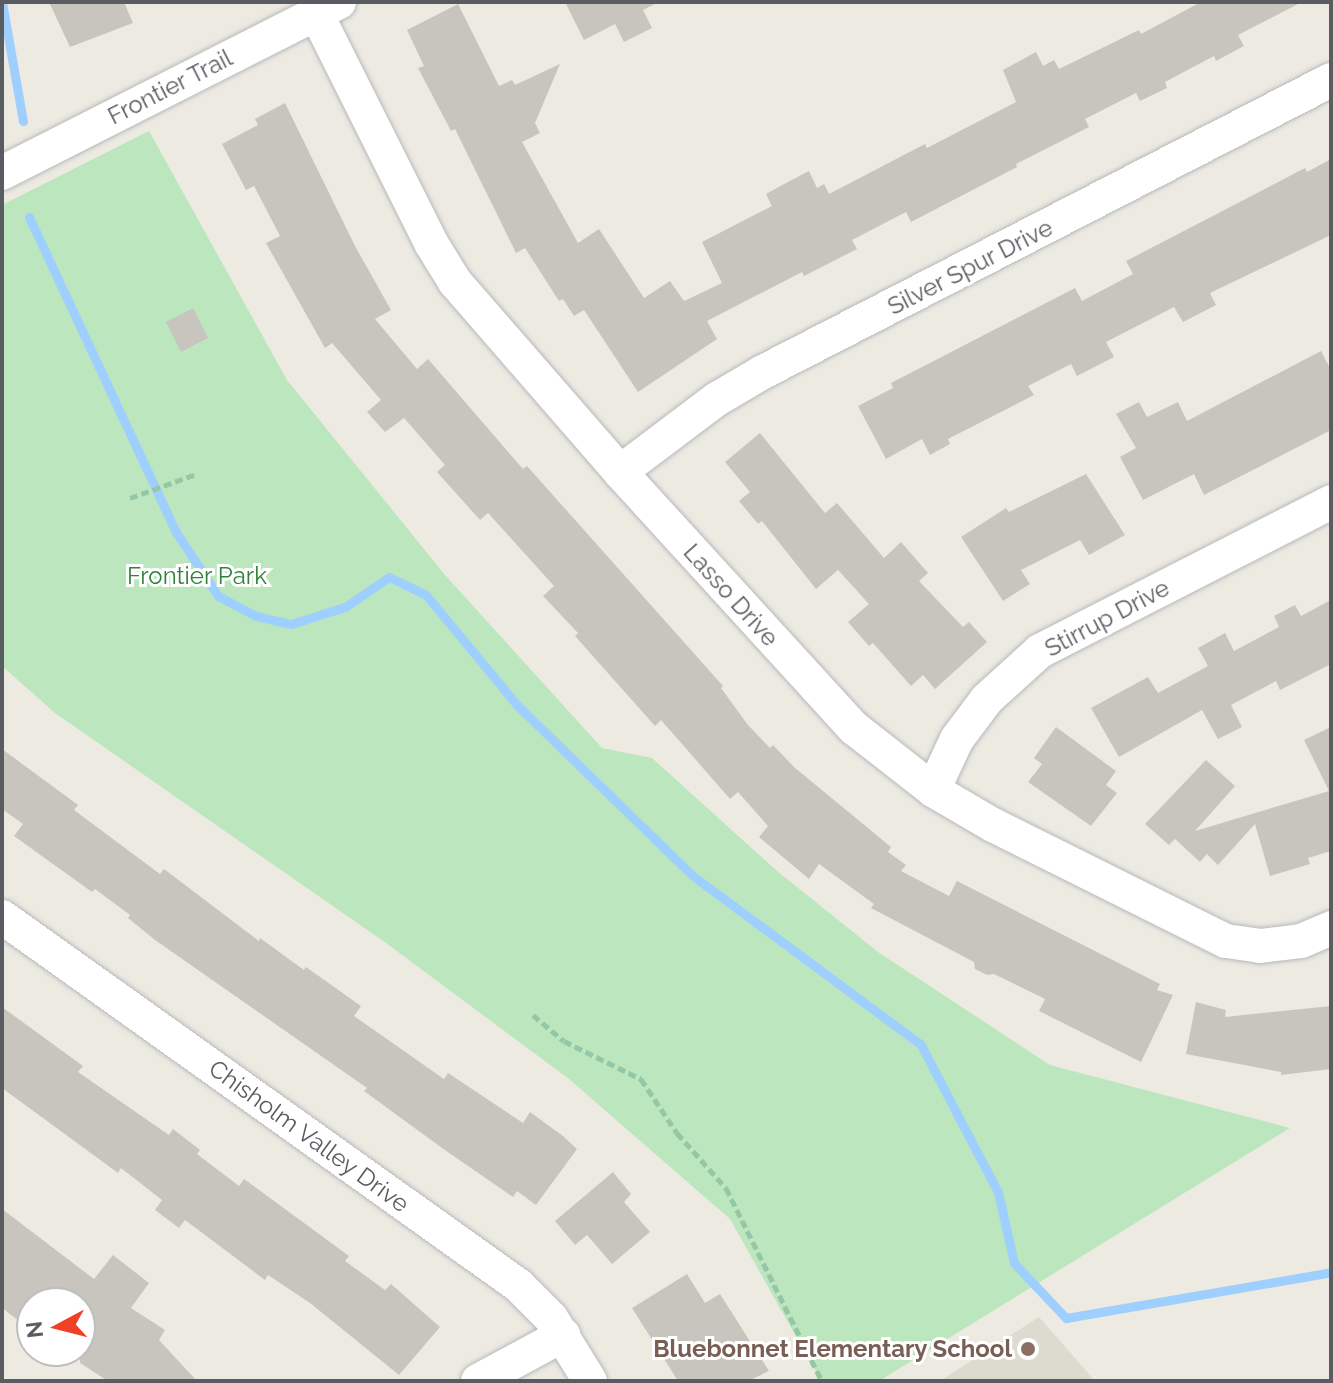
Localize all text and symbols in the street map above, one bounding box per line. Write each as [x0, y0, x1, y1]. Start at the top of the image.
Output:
street label: Frontier Trail [102, 43, 238, 131]
street label: Silver Spur Drive [882, 213, 1058, 321]
street label: Lasso Drive [678, 538, 784, 652]
park label: Frontier Park [127, 562, 267, 590]
street label: Stirrup Drive [1040, 573, 1174, 663]
street label: Chisholm Valley Drive [203, 1053, 415, 1219]
north arrow [16, 1287, 96, 1367]
text: N [20, 1320, 48, 1340]
place label: Bluebonnet Elementary School [653, 1335, 1012, 1363]
marker: Bluebonnet Elementary School [1019, 1340, 1037, 1358]

